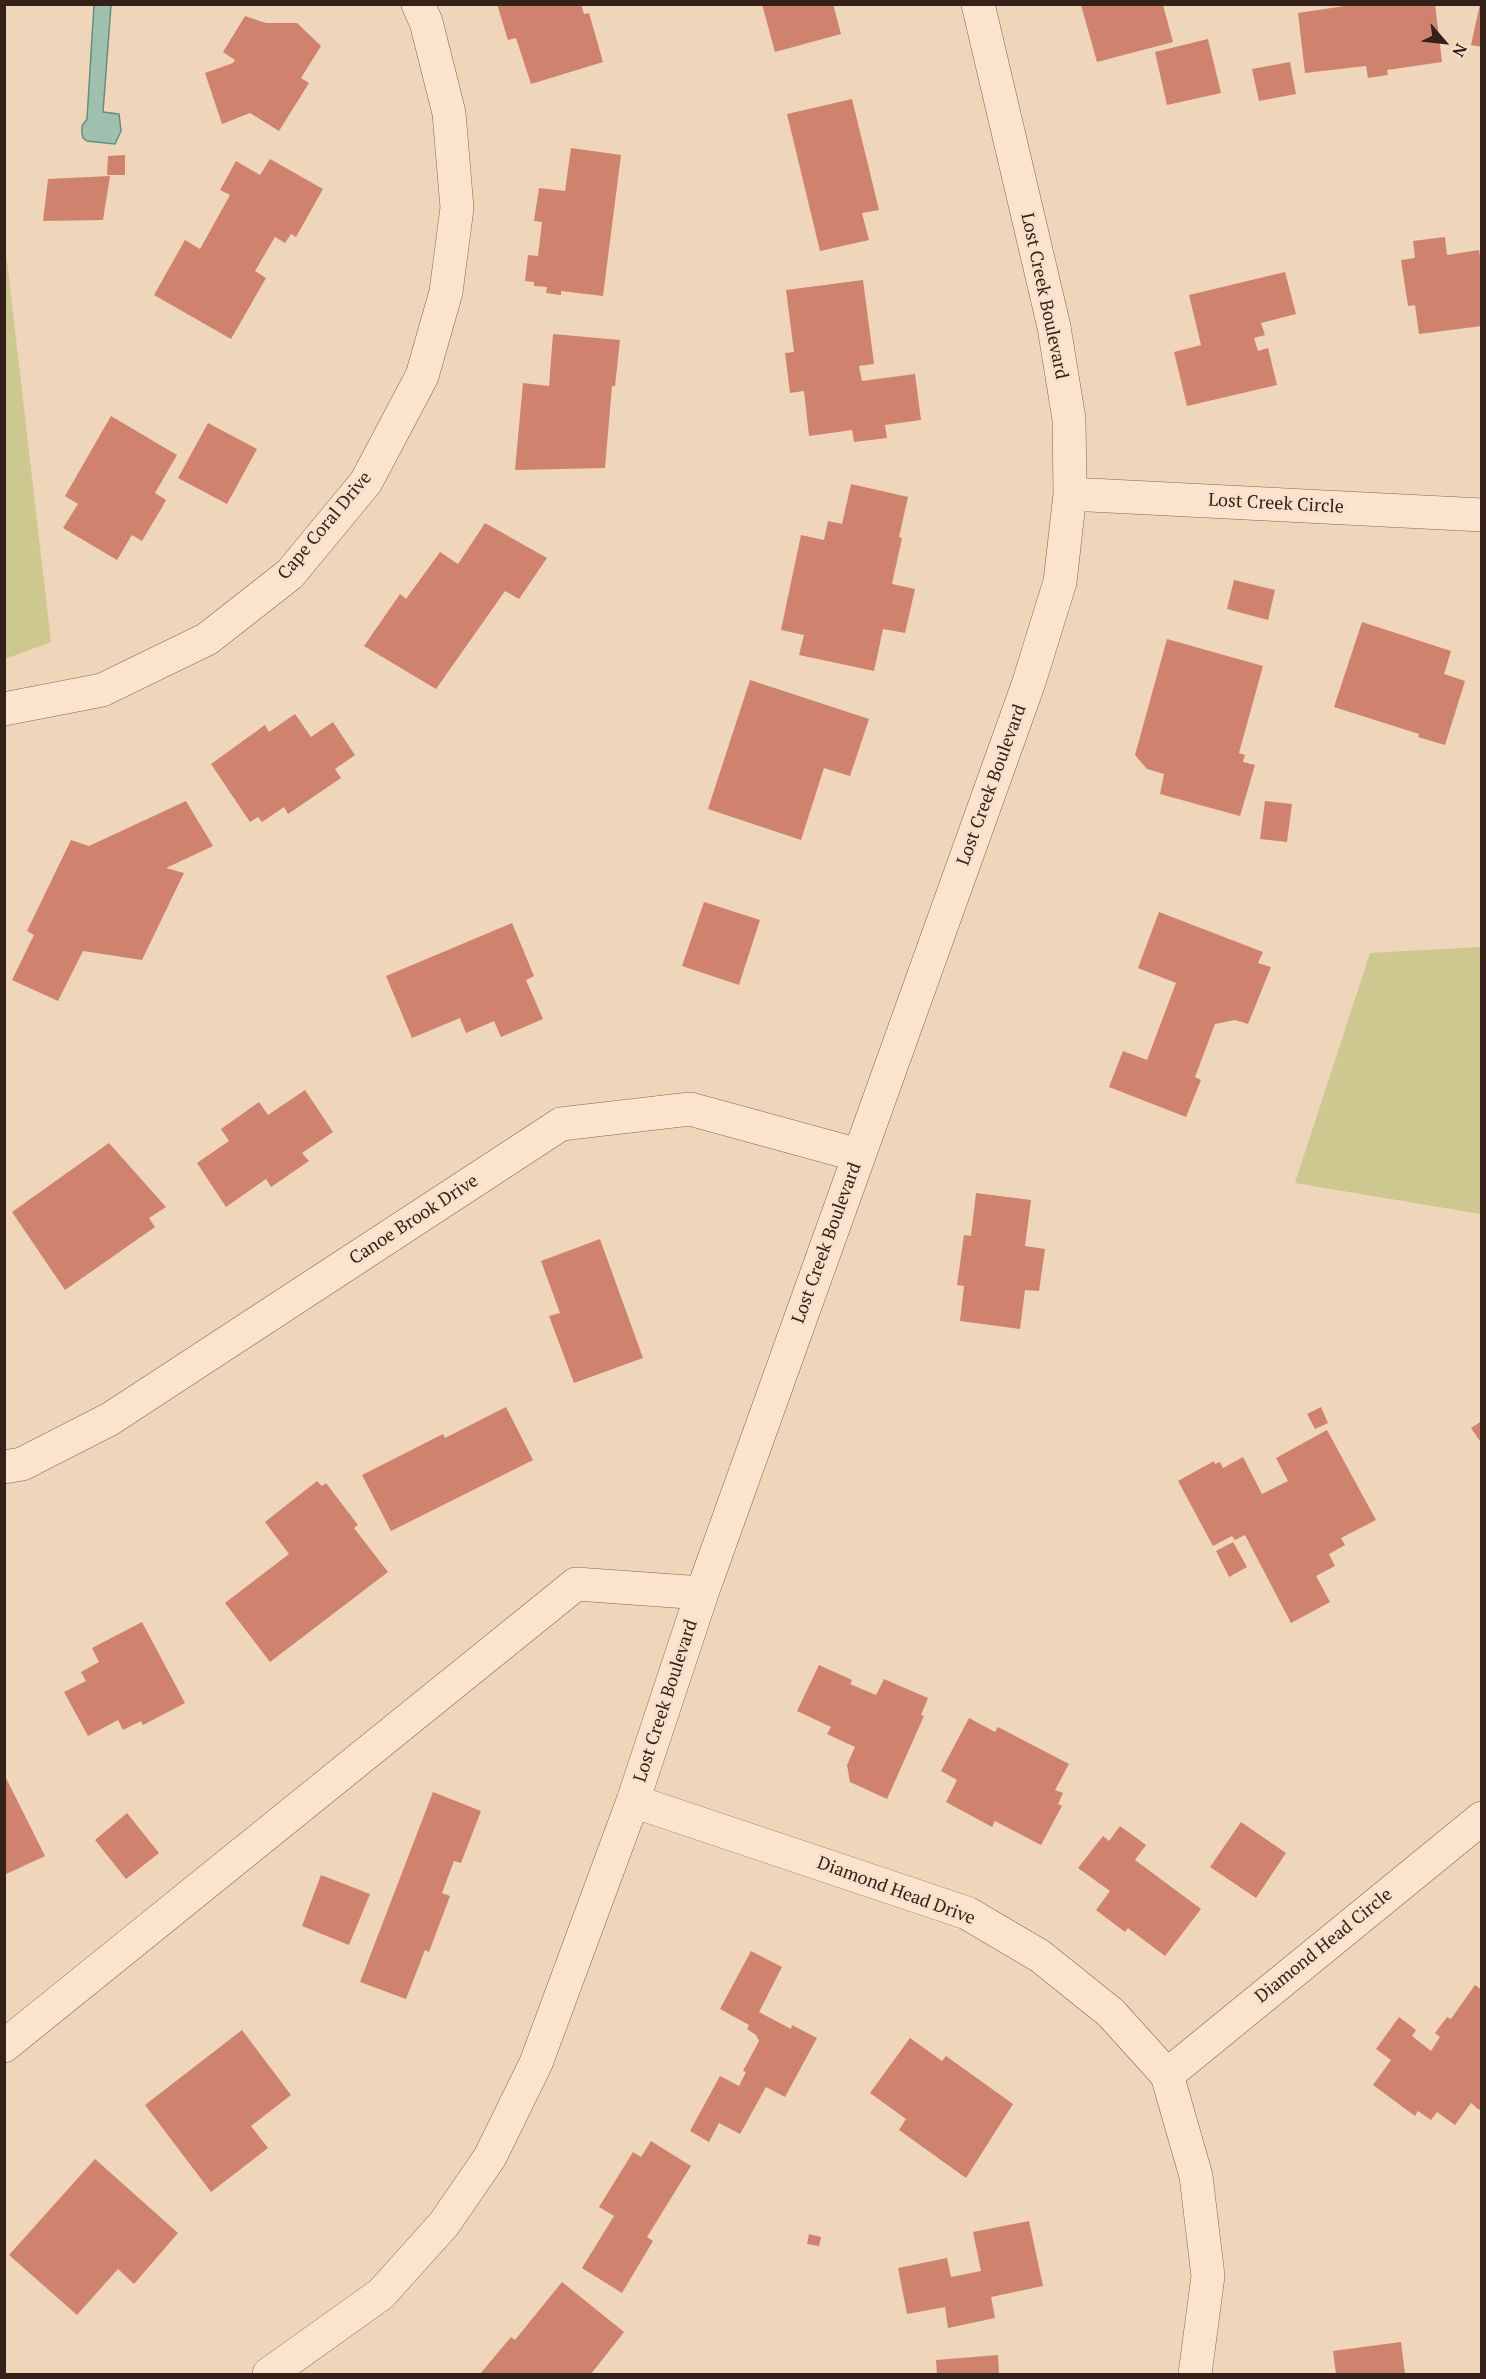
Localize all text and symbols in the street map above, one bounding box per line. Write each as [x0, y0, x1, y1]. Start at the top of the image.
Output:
north arrow [1414, 12, 1474, 72]
text: N [1447, 40, 1472, 61]
street label: Lost Creek Boulevard [1016, 211, 1072, 381]
street label: Cape Coral Drive [274, 468, 376, 584]
street label: Lost Creek Circle [1208, 490, 1344, 518]
street label: Lost Creek Boulevard [953, 702, 1031, 868]
street label: Lost Creek Boulevard [788, 1160, 866, 1326]
street label: Canoe Brook Drive [346, 1170, 482, 1270]
street label: Lost Creek Boulevard [630, 1617, 702, 1785]
street label: Diamond Head Drive [814, 1852, 978, 1930]
street label: Diamond Head Circle [1251, 1884, 1397, 2008]

